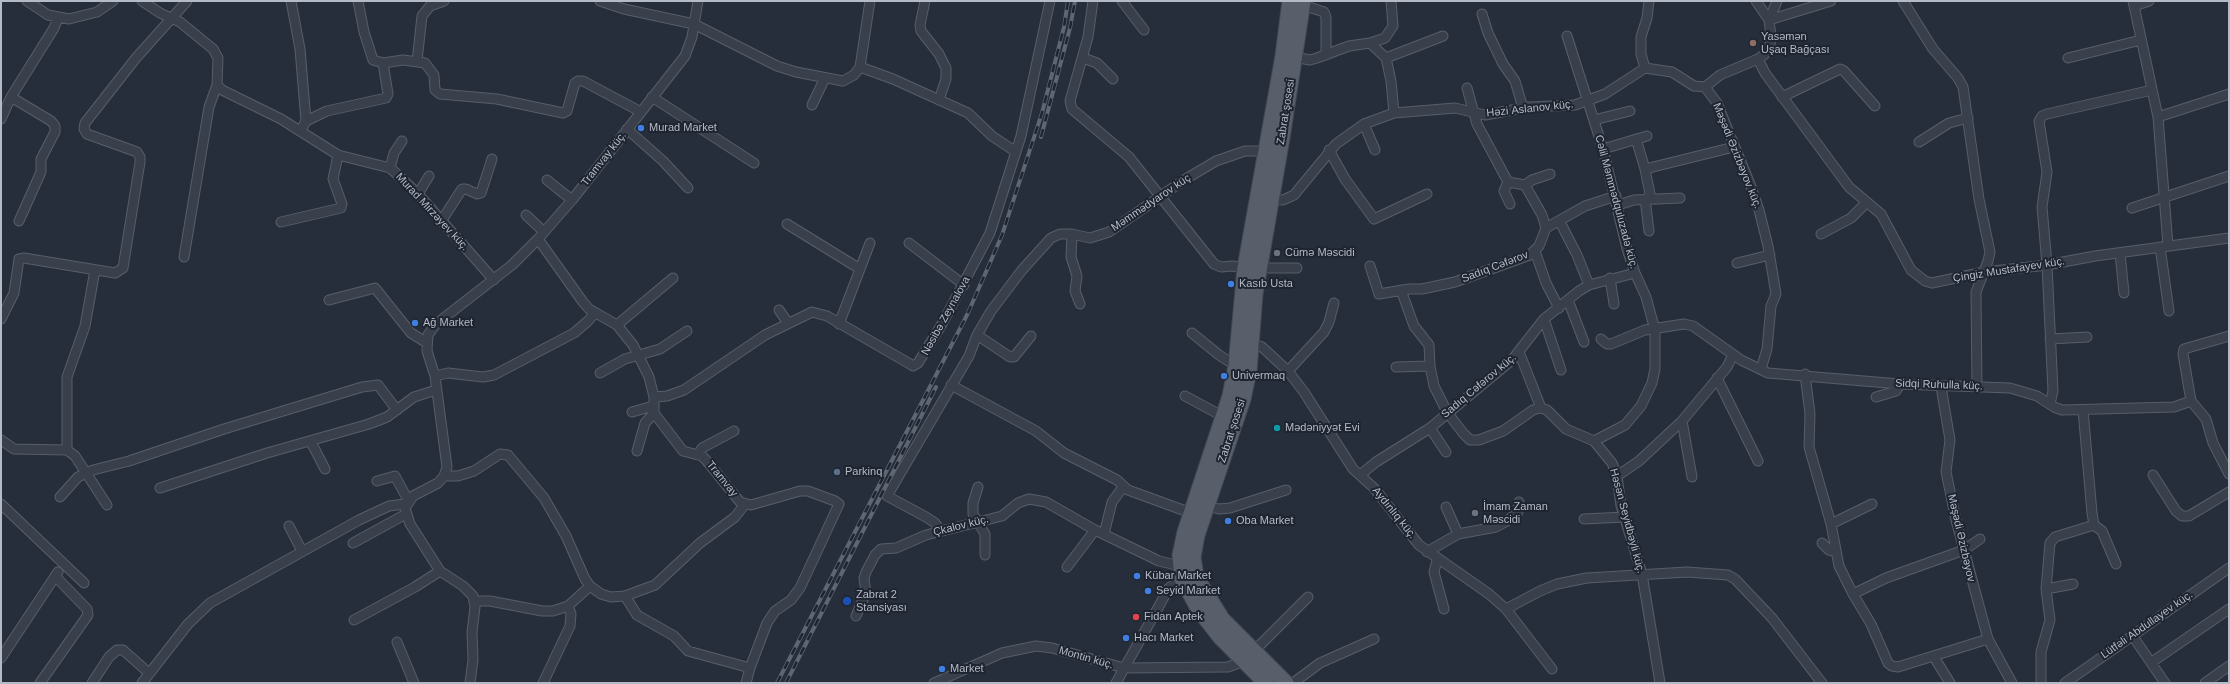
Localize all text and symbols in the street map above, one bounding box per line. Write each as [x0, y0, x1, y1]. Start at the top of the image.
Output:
place label: Yasəmən Uşaq Bağçası [1761, 30, 1829, 56]
marker: Yasəmən Uşaq Bağçası [1748, 38, 1758, 48]
street label: Zabrat şosesi [1274, 78, 1298, 146]
street label: Həzi Aslanov küç. [1486, 98, 1574, 120]
street label: Məşədi Əzizbəyov küç. [1710, 101, 1764, 211]
place label: Murad Market [649, 121, 717, 135]
marker: Murad Market [636, 123, 646, 133]
street label: Tramvay küç. [579, 129, 629, 189]
street label: Cəlil Məmmədquluzadə küç. [1592, 134, 1640, 270]
street label: Murad Mirzəyev küç. [393, 170, 471, 254]
street label: Məmmədyarov küç [1109, 172, 1193, 234]
place label: Cümə Məscidi [1285, 246, 1355, 260]
marker: Cümə Məscidi [1272, 248, 1282, 258]
street label: Sadıq Cəfərov [1460, 248, 1530, 286]
street label: Çingiz Mustafayev küç. [1952, 255, 2066, 285]
street label: Nəsibə Zeynalova [919, 274, 973, 358]
place label: Kasıb Usta [1239, 277, 1293, 291]
marker: Kasıb Usta [1226, 279, 1236, 289]
place label: Ağ Market [423, 316, 473, 330]
marker: Ağ Market [410, 318, 420, 328]
street label: Sadıq Cəfərov küç. [1439, 351, 1519, 421]
place label: Univermaq [1232, 369, 1285, 383]
marker: Univermaq [1219, 371, 1229, 381]
street label: Sidqi Ruhulla küç. [1895, 377, 1983, 393]
street label: Zabrat şosesi [1216, 398, 1248, 464]
place label: Mədəniyyət Evi [1285, 421, 1360, 435]
marker: Mədəniyyət Evi [1272, 423, 1282, 433]
street label: Tramvay [704, 458, 740, 500]
place label: Parkinq [845, 465, 882, 479]
marker: Parkinq [832, 467, 842, 477]
street label: Həsən Seyidbəyli küç. [1607, 467, 1647, 575]
street label: Aydınlıq küç. [1369, 484, 1419, 542]
street label: Məşədi Əzizbəyov [1944, 493, 1978, 583]
place label: İmam Zaman Məscidi [1483, 500, 1548, 526]
marker: İmam Zaman Məscidi [1470, 508, 1480, 518]
street label: Çkalov küç. [932, 513, 990, 539]
place label: Oba Market [1236, 514, 1293, 528]
marker: Oba Market [1223, 516, 1233, 526]
place label: Kübar Market [1145, 569, 1211, 583]
marker: Kübar Market [1132, 571, 1142, 581]
place label: Seyid Market [1156, 584, 1220, 598]
marker: Seyid Market [1143, 586, 1153, 596]
place label: Zabrat 2 Stansiyası [856, 588, 907, 614]
street label: Lütfəli Abdullayev küç. [2098, 588, 2196, 662]
marker: Zabrat 2 Stansiyası [841, 595, 853, 607]
place label: Fidan Aptek [1144, 610, 1203, 624]
marker: Fidan Aptek [1131, 612, 1141, 622]
place label: Hacı Market [1134, 631, 1193, 645]
marker: Hacı Market [1121, 633, 1131, 643]
street label: Montin küç. [1057, 644, 1115, 672]
place label: Market [950, 662, 984, 676]
marker: Market [937, 664, 947, 674]

